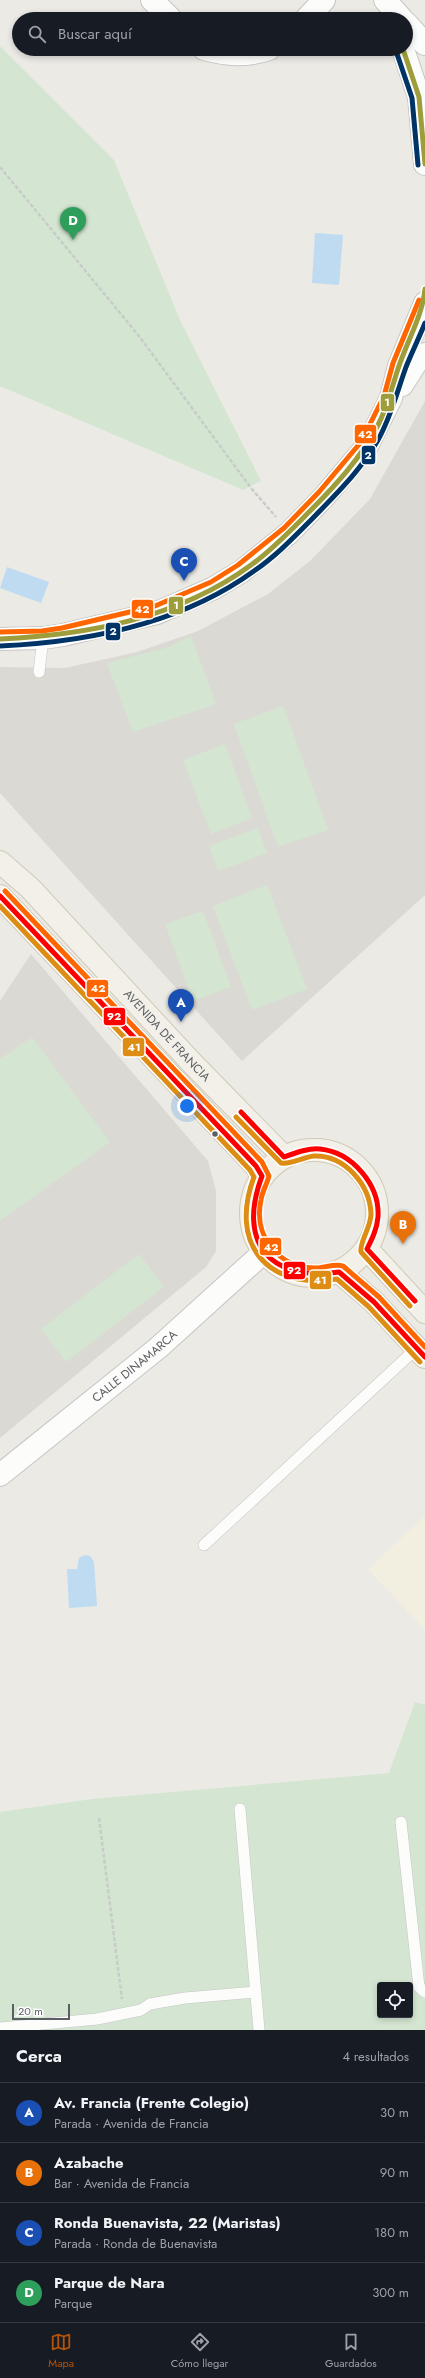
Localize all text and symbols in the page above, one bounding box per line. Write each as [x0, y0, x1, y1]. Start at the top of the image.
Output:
search box [12, 12, 413, 56]
icon: search [26, 23, 48, 45]
text: Buscar aquí [58, 23, 132, 45]
pin: D [60, 207, 86, 240]
line badge: 1 [380, 393, 395, 412]
text: 1 [384, 394, 390, 410]
line badge: 42 [354, 424, 377, 444]
text: 42 [358, 426, 372, 442]
line badge: 2 [361, 445, 376, 465]
text: 2 [364, 447, 372, 463]
pin: C [171, 548, 197, 581]
line badge: 1 [168, 596, 184, 615]
text: 1 [173, 597, 179, 613]
line badge: 42 [131, 599, 154, 619]
text: 42 [135, 601, 149, 617]
line badge: 2 [105, 622, 121, 641]
text: 2 [109, 623, 117, 639]
line badge: 42 [86, 979, 109, 998]
text: 42 [91, 980, 105, 996]
street label: AVENIDA DE FRANCIA [121, 986, 213, 1084]
pin: A [168, 989, 194, 1022]
line badge: 92 [103, 1007, 126, 1026]
text: 92 [107, 1008, 121, 1024]
line badge: 41 [122, 1037, 145, 1057]
text: 41 [127, 1039, 141, 1055]
your location [177, 1096, 197, 1116]
unlabelled marker [210, 1129, 220, 1139]
pin: B [390, 1211, 416, 1244]
line badge: 42 [259, 1237, 282, 1256]
text: 42 [264, 1239, 278, 1255]
line badge: 92 [283, 1261, 306, 1280]
text: 92 [287, 1262, 301, 1278]
line badge: 41 [309, 1270, 332, 1290]
text: 41 [313, 1272, 327, 1288]
street label: CALLE DINAMARCA [88, 1326, 181, 1407]
map controls [377, 1982, 413, 2018]
button: locate [377, 1982, 413, 2018]
scale bar [12, 2002, 70, 2021]
text: 20 m [18, 2003, 43, 2019]
text: Cerca [16, 2044, 62, 2068]
text: 4 resultados [342, 2047, 409, 2066]
text: Av. Francia (Frente Colegio) [54, 2092, 249, 2114]
text: A [24, 2103, 34, 2122]
text: 30 m [380, 2103, 409, 2122]
text: Parada · Avenida de Francia [54, 2114, 209, 2133]
text: Azabache [54, 2152, 124, 2174]
text: B [25, 2163, 33, 2182]
text: 90 m [380, 2163, 409, 2182]
text: Bar · Avenida de Francia [54, 2174, 189, 2193]
text: Ronda Buenavista, 22 (Maristas) [54, 2212, 281, 2234]
text: C [24, 2223, 34, 2242]
text: 180 m [374, 2223, 409, 2242]
text: Parada · Ronda de Buenavista [54, 2234, 217, 2253]
text: Parque de Nara [54, 2272, 165, 2294]
text: D [24, 2283, 34, 2302]
text: 300 m [372, 2283, 409, 2302]
text: Parque [54, 2294, 92, 2313]
tab: Mapa [48, 2331, 74, 2371]
tab: Cómo llegar [171, 2331, 228, 2371]
tab: Guardados [325, 2331, 377, 2371]

